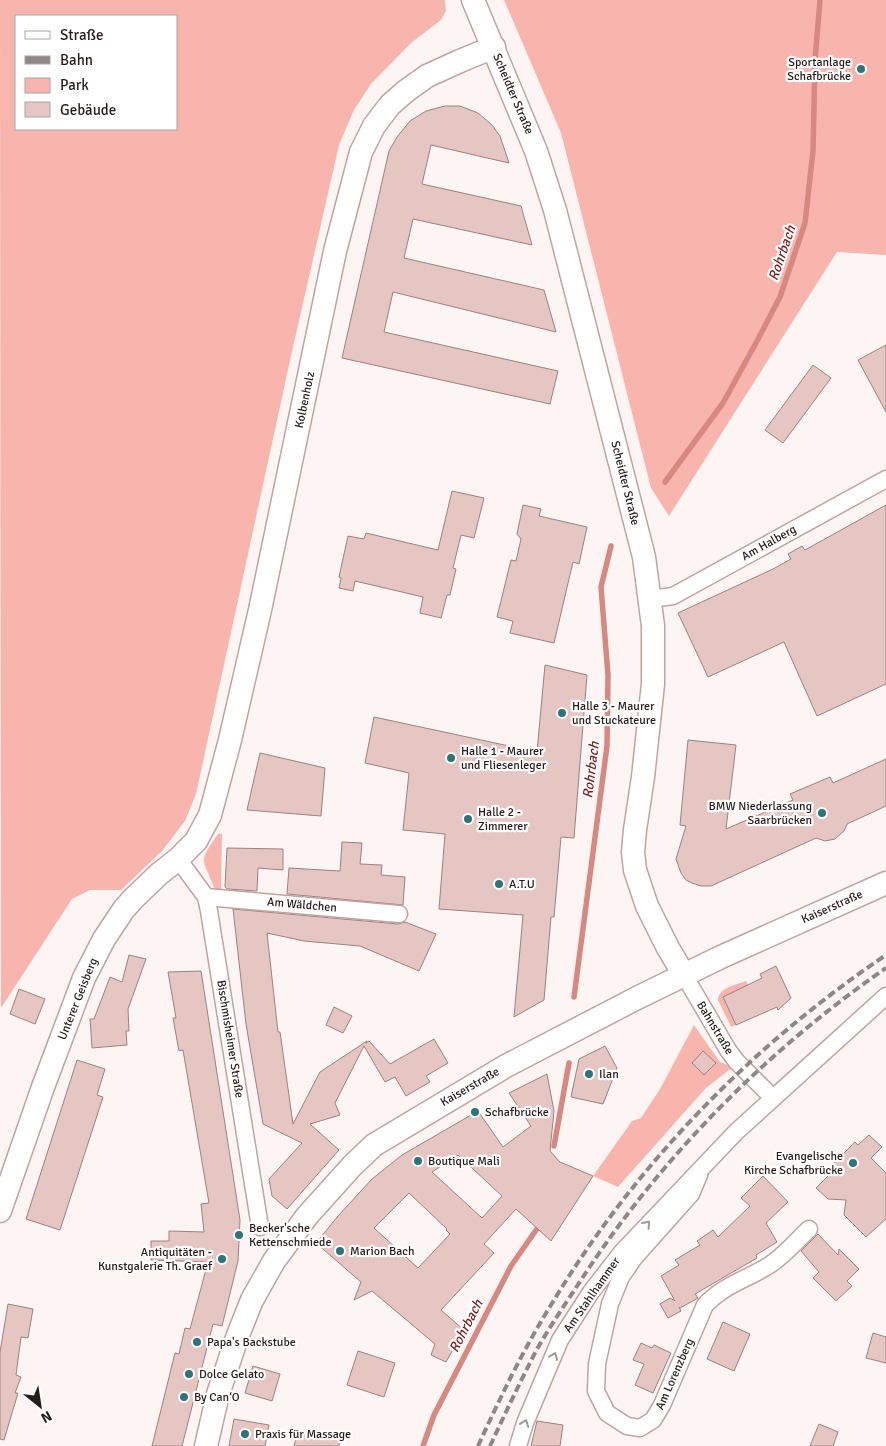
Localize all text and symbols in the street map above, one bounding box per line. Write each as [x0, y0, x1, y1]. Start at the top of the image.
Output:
legend [15, 15, 178, 130]
text: Straße [60, 26, 104, 44]
text: Bahn [60, 51, 93, 69]
street label: Scheidter Straße [489, 51, 537, 137]
place label: Sportanlage Schafbrücke [787, 55, 851, 84]
marker: Sportanlage Schafbrücke [855, 63, 867, 75]
text: Park [60, 76, 89, 94]
text: Gebäude [60, 101, 116, 119]
water label: Rohrbach [765, 223, 799, 283]
street label: Kolbenholz [292, 370, 318, 430]
street label: Scheidter Straße [607, 439, 643, 527]
street label: Am Halberg [739, 522, 799, 564]
place label: Halle 3 - Maurer und Stuckateure [572, 699, 656, 728]
marker: Halle 3 - Maurer und Stuckateure [556, 707, 568, 719]
water label: Rohrbach [579, 740, 603, 799]
place label: Halle 1 - Maurer und Fliesenleger [461, 744, 547, 773]
marker: Halle 1 - Maurer und Fliesenleger [445, 752, 457, 764]
place label: BMW Niederlassung Saarbrücken [709, 799, 812, 828]
place label: Halle 2 - Zimmerer [478, 805, 528, 834]
marker: BMW Niederlassung Saarbrücken [816, 807, 828, 819]
marker: Halle 2 - Zimmerer [462, 813, 474, 825]
place label: A.T.U [509, 877, 535, 892]
marker: A.T.U [493, 878, 505, 890]
street label: Kaiserstraße [799, 887, 865, 927]
street label: Am Wäldchen [267, 894, 337, 916]
street label: Unterer Geisberg [55, 956, 101, 1042]
street label: Bischmisheimer Straße [213, 979, 247, 1099]
street label: Bahnstraße [693, 998, 737, 1058]
street label: Kaiserstraße [438, 1064, 502, 1110]
place label: Ilan [599, 1067, 619, 1082]
marker: Ilan [583, 1068, 595, 1080]
place label: Schafbrücke [485, 1105, 549, 1120]
marker: Schafbrücke [469, 1106, 481, 1118]
place label: Evangelische Kirche Schafbrücke [744, 1149, 843, 1178]
place label: Boutique Mali [428, 1154, 500, 1169]
marker: Boutique Mali [412, 1155, 424, 1167]
marker: Evangelische Kirche Schafbrücke [847, 1157, 859, 1169]
one-way arrow [641, 1220, 650, 1229]
place label: Becker'sche Kettenschmiede [249, 1221, 331, 1250]
marker: Becker'sche Kettenschmiede [233, 1229, 245, 1241]
place label: Marion Bach [350, 1244, 415, 1259]
place label: Antiquitäten - Kunstgalerie Th. Graef [98, 1245, 213, 1274]
marker: Marion Bach [334, 1245, 346, 1257]
marker: Antiquitäten - Kunstgalerie Th. Graef [216, 1253, 228, 1265]
street label: Am Stahlhammer [560, 1254, 624, 1336]
water label: Rohrbach [446, 1296, 487, 1355]
place label: Papa's Backstube [207, 1335, 296, 1350]
marker: Papa's Backstube [191, 1336, 203, 1348]
street label: Am Lorenzberg [653, 1336, 697, 1412]
one-way arrow [547, 1352, 558, 1361]
place label: Dolce Gelato [199, 1367, 264, 1382]
marker: Dolce Gelato [183, 1368, 195, 1380]
north arrow [15, 1381, 65, 1431]
place label: By Can‘O [194, 1390, 240, 1405]
marker: By Can‘O [178, 1391, 190, 1403]
text: N [38, 1407, 55, 1427]
one-way arrow [519, 1419, 529, 1428]
place label: Praxis für Massage [255, 1427, 351, 1442]
marker: Praxis für Massage [239, 1428, 251, 1440]

